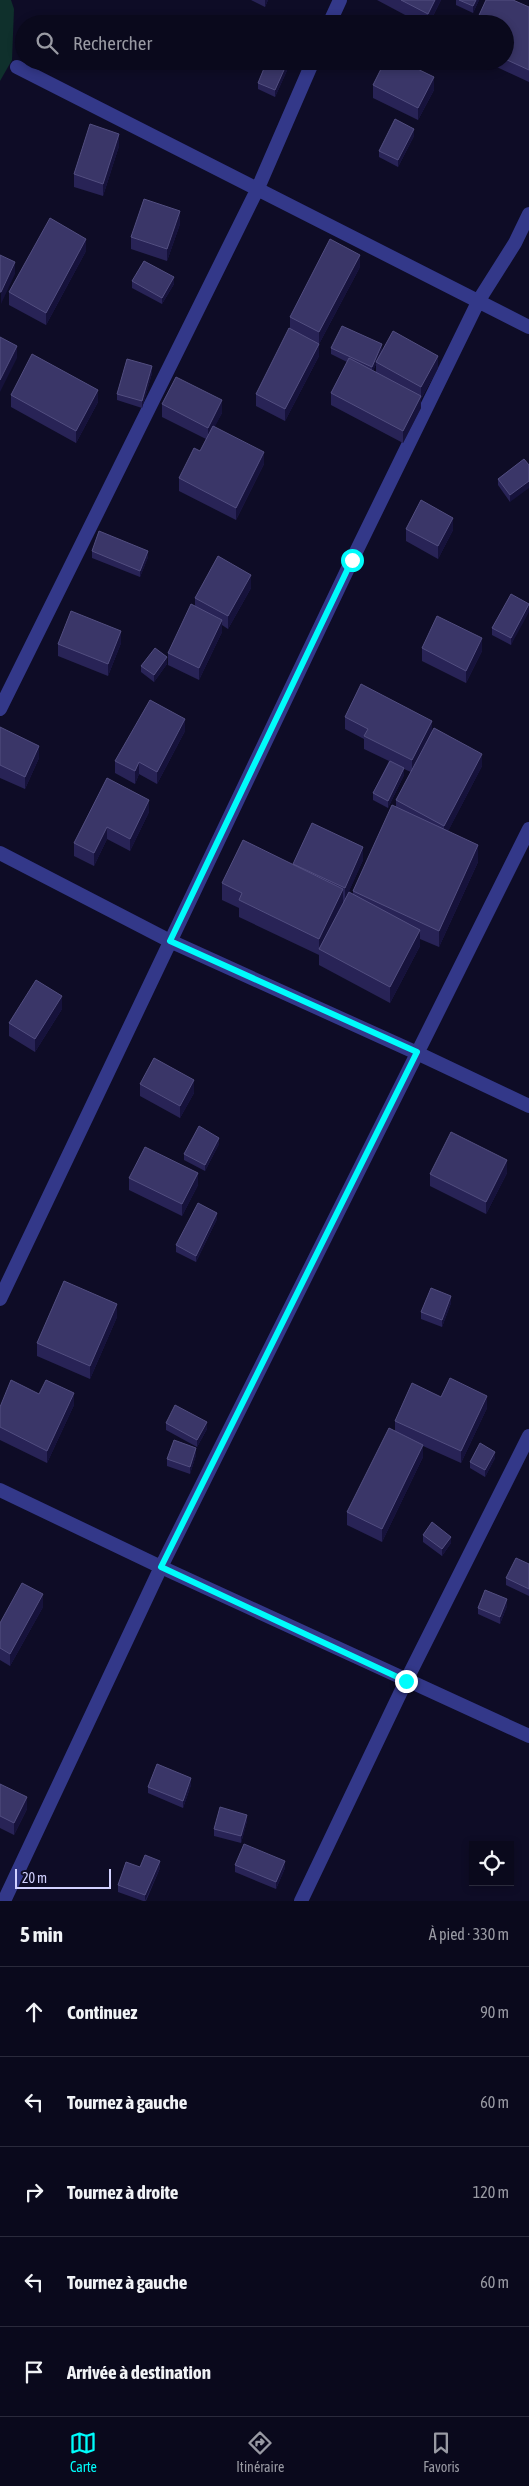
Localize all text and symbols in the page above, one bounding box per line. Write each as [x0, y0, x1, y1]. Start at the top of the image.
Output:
search box [15, 15, 514, 70]
icon: search [33, 29, 61, 57]
text: Rechercher [73, 32, 152, 54]
route start [341, 549, 364, 572]
route end [395, 1670, 418, 1693]
map controls [469, 1841, 514, 1886]
button: locate [469, 1841, 514, 1886]
scale bar [15, 1866, 111, 1889]
text: 20 m [22, 1870, 47, 1886]
text: 5 min [20, 1922, 63, 1946]
text: À pied · 330 m [429, 1925, 509, 1943]
icon: ahead [20, 1998, 48, 2026]
text: Continuez [67, 2001, 137, 2023]
text: 90 m [480, 2003, 509, 2021]
icon: left [20, 2088, 48, 2116]
text: Tournez à gauche [67, 2091, 187, 2113]
text: 60 m [480, 2093, 509, 2111]
icon: right [20, 2178, 48, 2206]
text: Tournez à droite [67, 2181, 178, 2203]
text: 120 m [473, 2183, 509, 2201]
icon: left [20, 2268, 48, 2296]
text: Tournez à gauche [67, 2271, 187, 2293]
text: 60 m [480, 2273, 509, 2291]
icon: arrive [20, 2358, 48, 2386]
text: Arrivée à destination [67, 2361, 211, 2383]
tab: Carte [69, 2429, 97, 2475]
tab: Itinéraire [236, 2429, 284, 2475]
tab: Favoris [423, 2429, 460, 2475]

